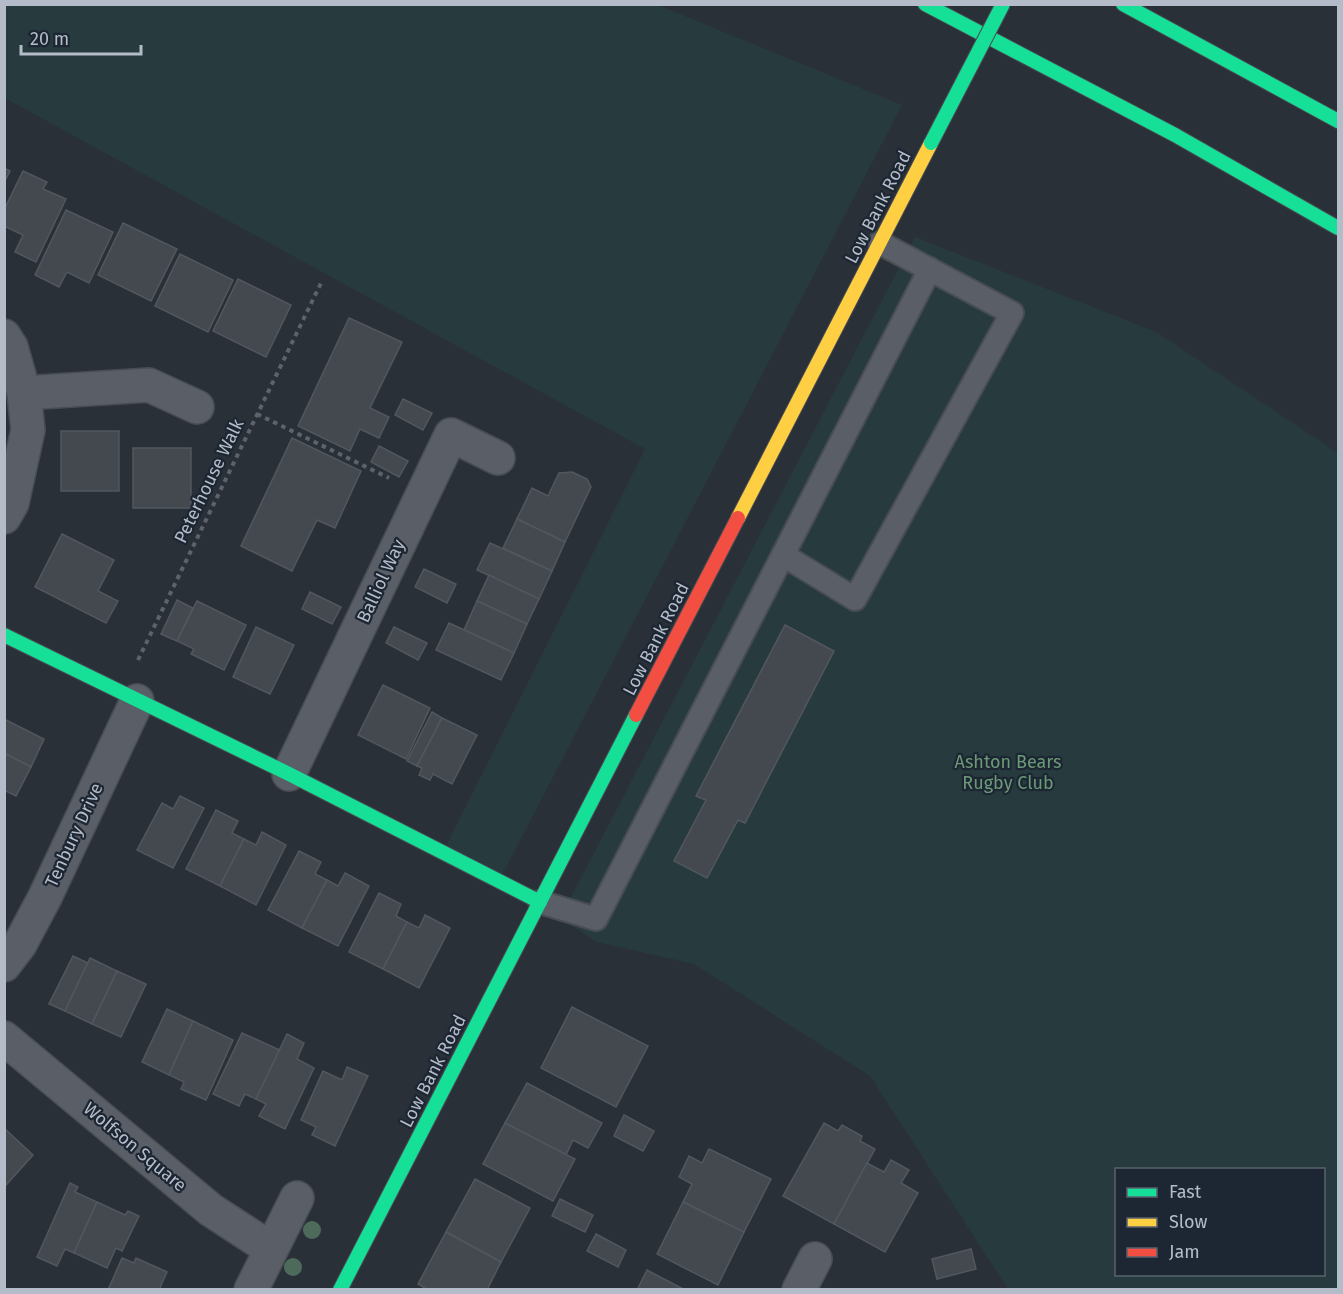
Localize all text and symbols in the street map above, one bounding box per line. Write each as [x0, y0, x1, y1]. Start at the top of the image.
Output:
scale bar [21, 18, 141, 56]
text: 20 m [30, 28, 69, 50]
street label: Low Bank Road [840, 147, 916, 267]
street label: Peterhouse Walk [169, 415, 249, 547]
street label: Balliol Way [352, 536, 410, 626]
street label: Low Bank Road [618, 579, 694, 699]
park label: Ashton Bears Rugby Club [955, 751, 1061, 794]
street label: Tenbury Drive [40, 779, 108, 891]
street label: Low Bank Road [395, 1011, 471, 1131]
street label: Wolfson Square [79, 1098, 191, 1196]
legend [1115, 1168, 1325, 1276]
text: Fast [1169, 1181, 1202, 1203]
text: Slow [1169, 1211, 1208, 1233]
text: Jam [1169, 1241, 1200, 1263]

